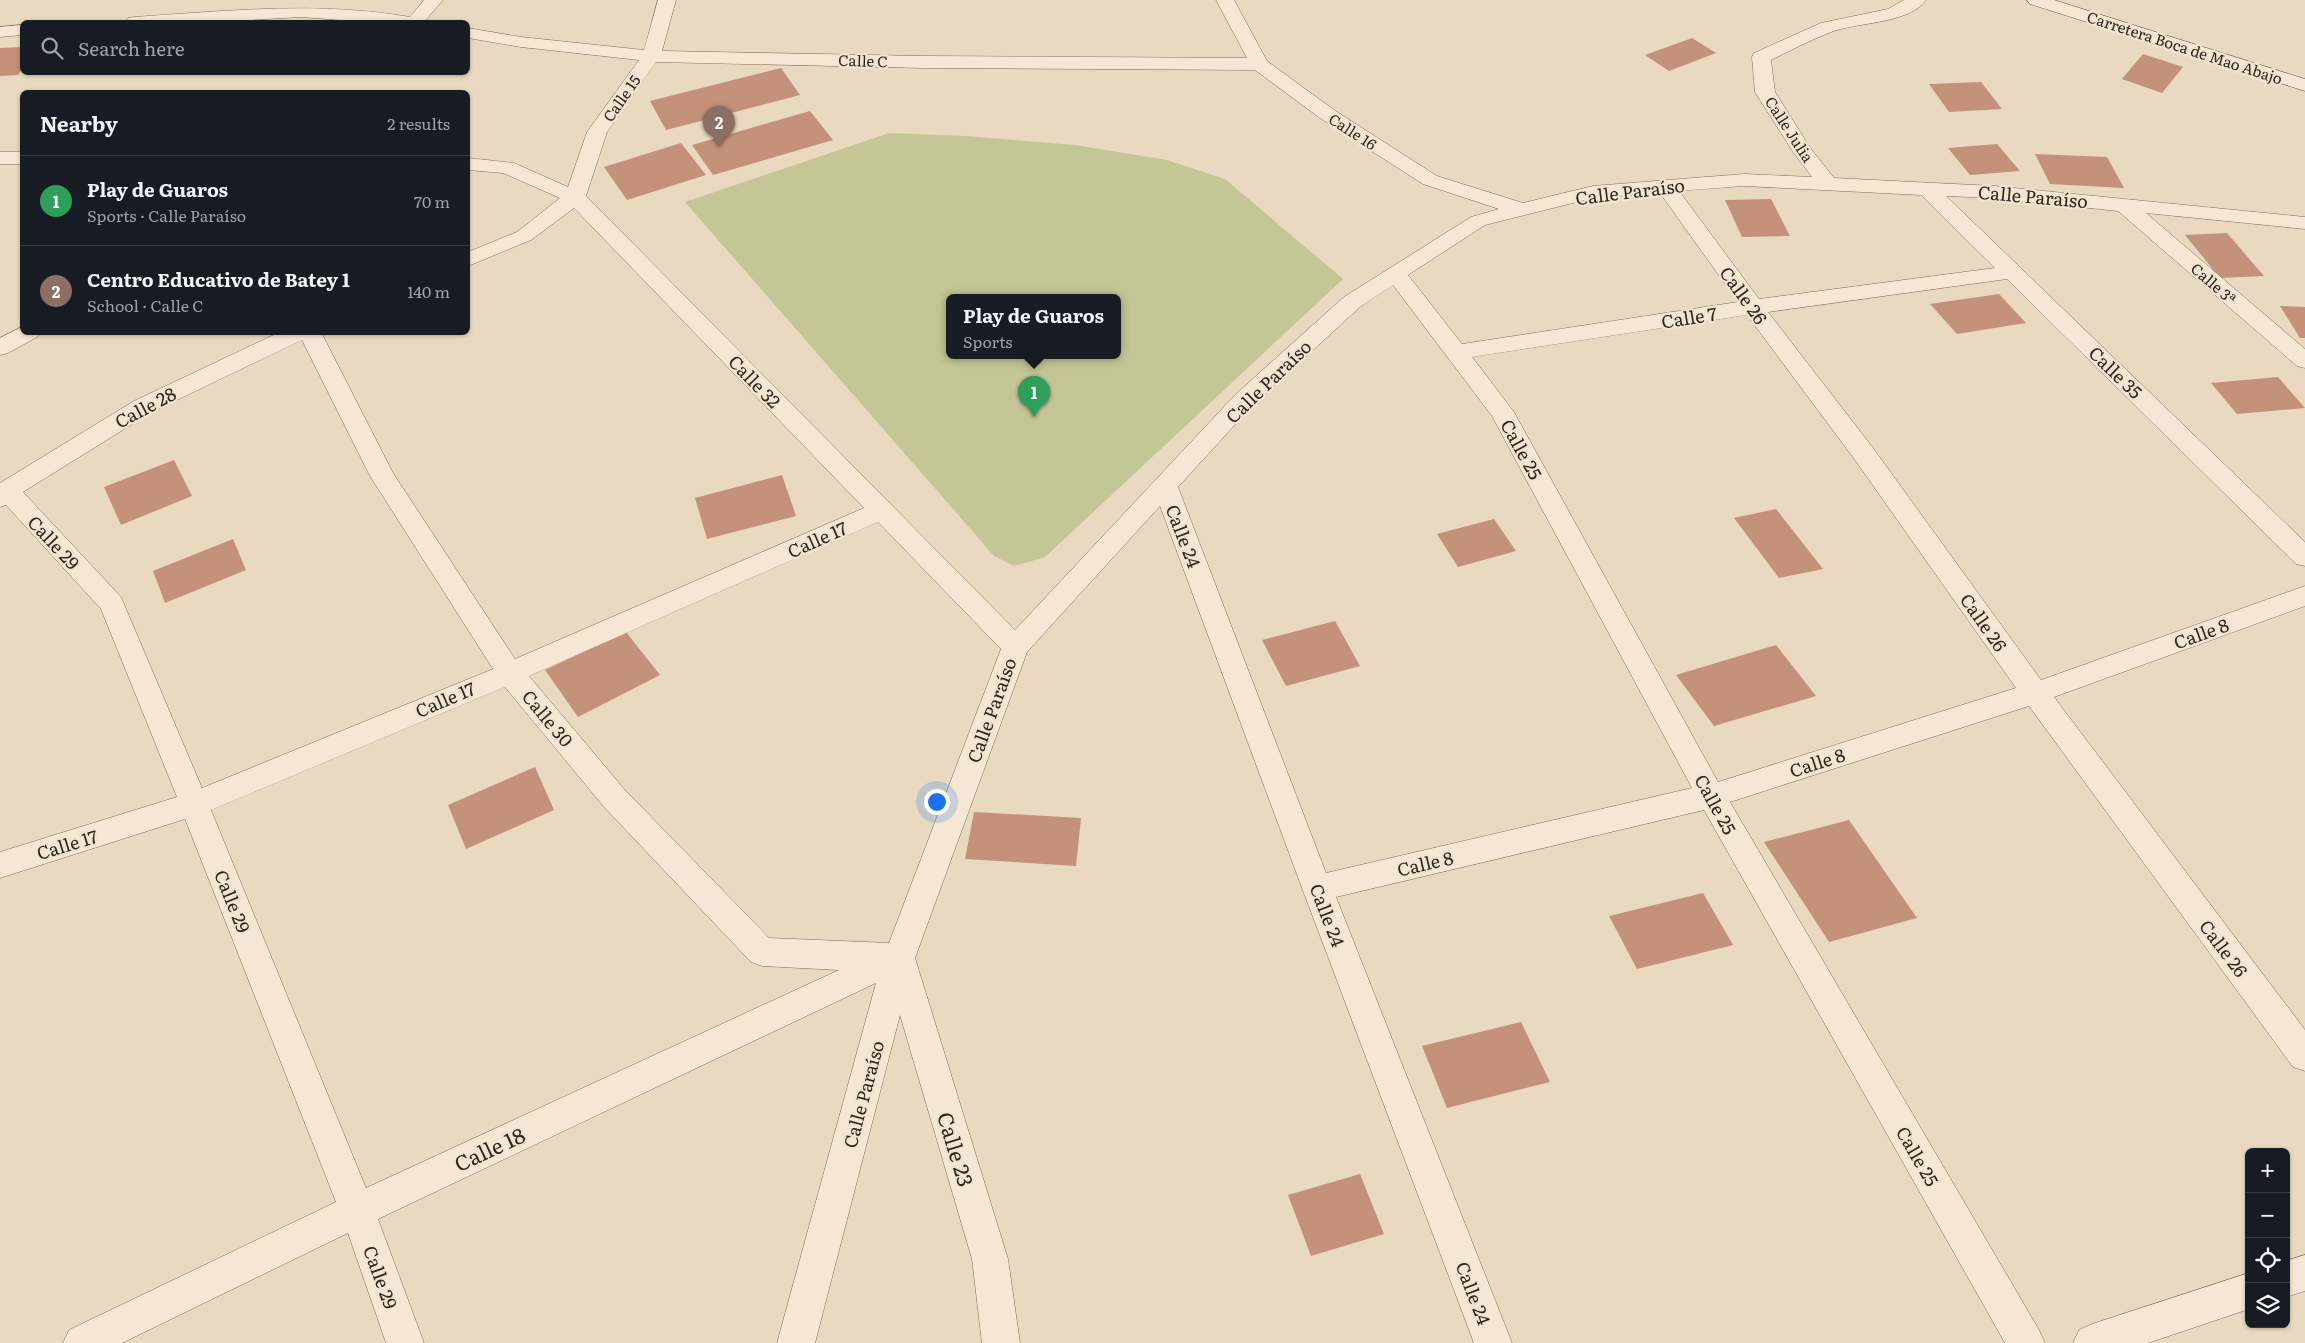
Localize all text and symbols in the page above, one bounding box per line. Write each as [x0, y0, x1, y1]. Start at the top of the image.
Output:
street label: Carretera Boca de Mao Abajo [2084, 4, 2286, 90]
search box [20, 20, 470, 75]
icon: search [38, 34, 66, 62]
text: Search here [78, 34, 185, 62]
street label: Calle C [838, 48, 888, 72]
street label: Calle 15 [596, 69, 646, 126]
street label: Calle Julia [1760, 91, 1820, 167]
pin: 2 [703, 106, 735, 147]
text: Nearby [40, 107, 118, 138]
street label: Calle 16 [1324, 107, 1382, 155]
text: 2 results [387, 111, 450, 135]
street label: Calle Paraíso [1574, 171, 1686, 211]
text: Play de Guaros [87, 175, 228, 203]
street label: Calle Paraíso [1977, 178, 2089, 214]
text: 1 [53, 189, 59, 213]
text: 70 m [414, 189, 450, 213]
text: Sports · Calle Paraíso [87, 203, 246, 227]
street label: Calle 3ª [2186, 257, 2242, 310]
street label: Calle 26 [1714, 260, 1774, 330]
text: Centro Educativo de Batey 1 [87, 265, 350, 293]
text: 2 [52, 279, 60, 303]
text: 140 m [407, 279, 450, 303]
text: School · Calle C [87, 293, 203, 317]
popup [946, 294, 1121, 359]
street label: Calle 7 [1659, 299, 1719, 335]
text: Play de Guaros [963, 301, 1104, 329]
text: Sports [963, 329, 1013, 353]
street label: Calle Paraíso [1219, 333, 1317, 429]
street label: Calle 35 [2083, 339, 2149, 405]
street label: Calle 32 [723, 348, 787, 414]
pin: 1 [1018, 376, 1050, 417]
street label: Calle 28 [110, 380, 181, 434]
street label: Calle 25 [1494, 414, 1550, 484]
street label: Calle 24 [1160, 500, 1208, 572]
street label: Calle 29 [22, 509, 86, 575]
street label: Calle 17 [783, 514, 851, 564]
street label: Calle 26 [1954, 587, 2014, 657]
street label: Calle 8 [2170, 611, 2232, 655]
street label: Calle Paraíso [959, 654, 1023, 766]
street label: Calle 17 [411, 674, 479, 724]
street label: Calle 30 [516, 684, 580, 752]
street label: Calle 8 [1786, 740, 1848, 784]
street label: Calle 25 [1688, 769, 1744, 839]
your location [924, 789, 950, 815]
street label: Calle 17 [33, 822, 101, 866]
street label: Calle 8 [1394, 843, 1456, 883]
street label: Calle 29 [208, 866, 258, 936]
street label: Calle 24 [1304, 879, 1352, 951]
street label: Calle 26 [2193, 914, 2255, 983]
street label: Calle Paraíso [836, 1037, 890, 1151]
street label: Calle 23 [931, 1108, 983, 1190]
street label: Calle 18 [449, 1118, 529, 1178]
street label: Calle 25 [1890, 1121, 1946, 1191]
map controls [2245, 1148, 2290, 1328]
button: + [2245, 1148, 2290, 1193]
button: − [2245, 1193, 2290, 1238]
button: locate [2245, 1238, 2290, 1283]
street label: Calle 29 [357, 1242, 405, 1312]
street label: Calle 24 [1450, 1257, 1498, 1329]
button: layers [2245, 1283, 2290, 1328]

